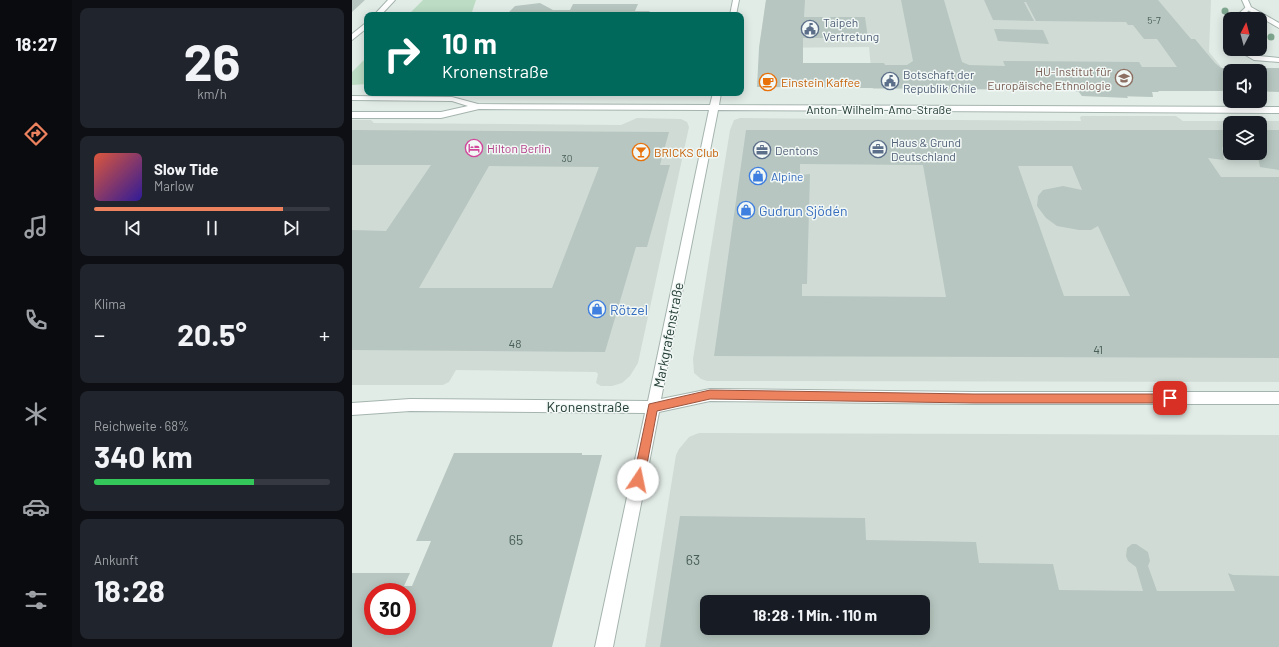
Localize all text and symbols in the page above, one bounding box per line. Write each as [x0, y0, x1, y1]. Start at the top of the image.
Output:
north arrow [1223, 12, 1267, 56]
map controls [1223, 12, 1267, 160]
house number: 5-7 [1147, 14, 1161, 26]
place label: Taipeh Vertretung [823, 15, 879, 43]
public building icon: Taipeh Vertretung [800, 19, 820, 39]
text: 10 m [442, 26, 497, 60]
icon: right [376, 28, 428, 80]
text: 26 [183, 29, 241, 91]
text: 18:27 [15, 33, 57, 55]
text: Kronenstraße [442, 60, 549, 82]
place label: HU-Institut für Europäische Ethnologie [987, 64, 1112, 92]
button: sound [1223, 64, 1267, 108]
place label: Botschaft der Republik Chile [903, 67, 977, 95]
school or university icon: HU-Institut für Europäische Ethnologie [1114, 68, 1134, 88]
public building icon: Botschaft der Republik Chile [880, 71, 900, 91]
cafe icon: Einstein Kaffee [758, 72, 778, 92]
place label: Einstein Kaffee [781, 75, 860, 89]
text: km/h [197, 86, 227, 102]
street label: Anton-Wilhelm-Amo-Straße [806, 102, 952, 116]
button: layers [1223, 116, 1267, 160]
icon: directions [22, 120, 50, 148]
place label: Haus & Grund Deutschland [891, 135, 961, 163]
hotel icon: Hilton Berlin [464, 138, 484, 158]
office icon: Haus & Grund Deutschland [868, 139, 888, 159]
office icon: Dentons [752, 140, 772, 160]
place label: Hilton Berlin [487, 141, 551, 155]
bar icon: BRICKS Club [631, 142, 651, 162]
place label: Dentons [775, 143, 818, 157]
place label: BRICKS Club [654, 145, 719, 159]
house number: 30 [562, 152, 572, 164]
text: Slow Tide [154, 160, 218, 178]
shop icon: Alpine [748, 166, 768, 186]
place label: Alpine [771, 169, 804, 183]
text: Marlow [154, 178, 194, 194]
shop icon: Gudrun Sjödén [736, 200, 756, 220]
place label: Gudrun Sjödén [759, 202, 847, 219]
icon: music [22, 213, 50, 241]
icon: previous [122, 217, 144, 239]
icon: pause [201, 217, 223, 239]
icon: next [280, 217, 302, 239]
street label: Markgrafenstraße [649, 281, 687, 389]
text: Klima [94, 296, 126, 312]
shop icon: Rötzel [587, 299, 607, 319]
place label: Rötzel [610, 301, 648, 318]
icon: phone [22, 306, 50, 334]
text: 20.5° [177, 316, 247, 352]
text: − [94, 321, 105, 347]
text: + [319, 321, 330, 347]
house number: 48 [509, 336, 521, 350]
house number: 41 [1093, 342, 1103, 356]
pin [1153, 381, 1187, 415]
icon: arrive [1159, 387, 1181, 409]
street label: Kronenstraße [547, 398, 629, 415]
icon: climate [22, 400, 50, 428]
text: Reichweite · 68% [94, 418, 189, 434]
text: 340 km [94, 438, 193, 474]
position arrow [617, 459, 659, 501]
icon: car [22, 493, 50, 521]
house number: 65 [509, 531, 523, 548]
house number: 63 [686, 551, 700, 568]
text: Ankunft [94, 552, 139, 568]
text: 18:28 [94, 572, 165, 608]
speed limit sign: 30 [364, 583, 416, 635]
icon: filters [22, 586, 50, 614]
text: 18:28 · 1 Min. · 110 m [753, 606, 877, 624]

